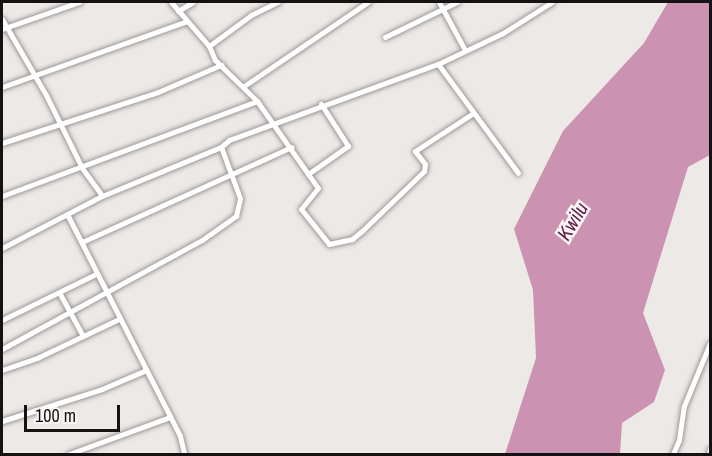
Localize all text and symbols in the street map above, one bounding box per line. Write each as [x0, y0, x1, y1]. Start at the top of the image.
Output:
water label: Kwilu [551, 198, 593, 244]
scale bar [27, 393, 123, 431]
text: 100 m [35, 403, 76, 428]

